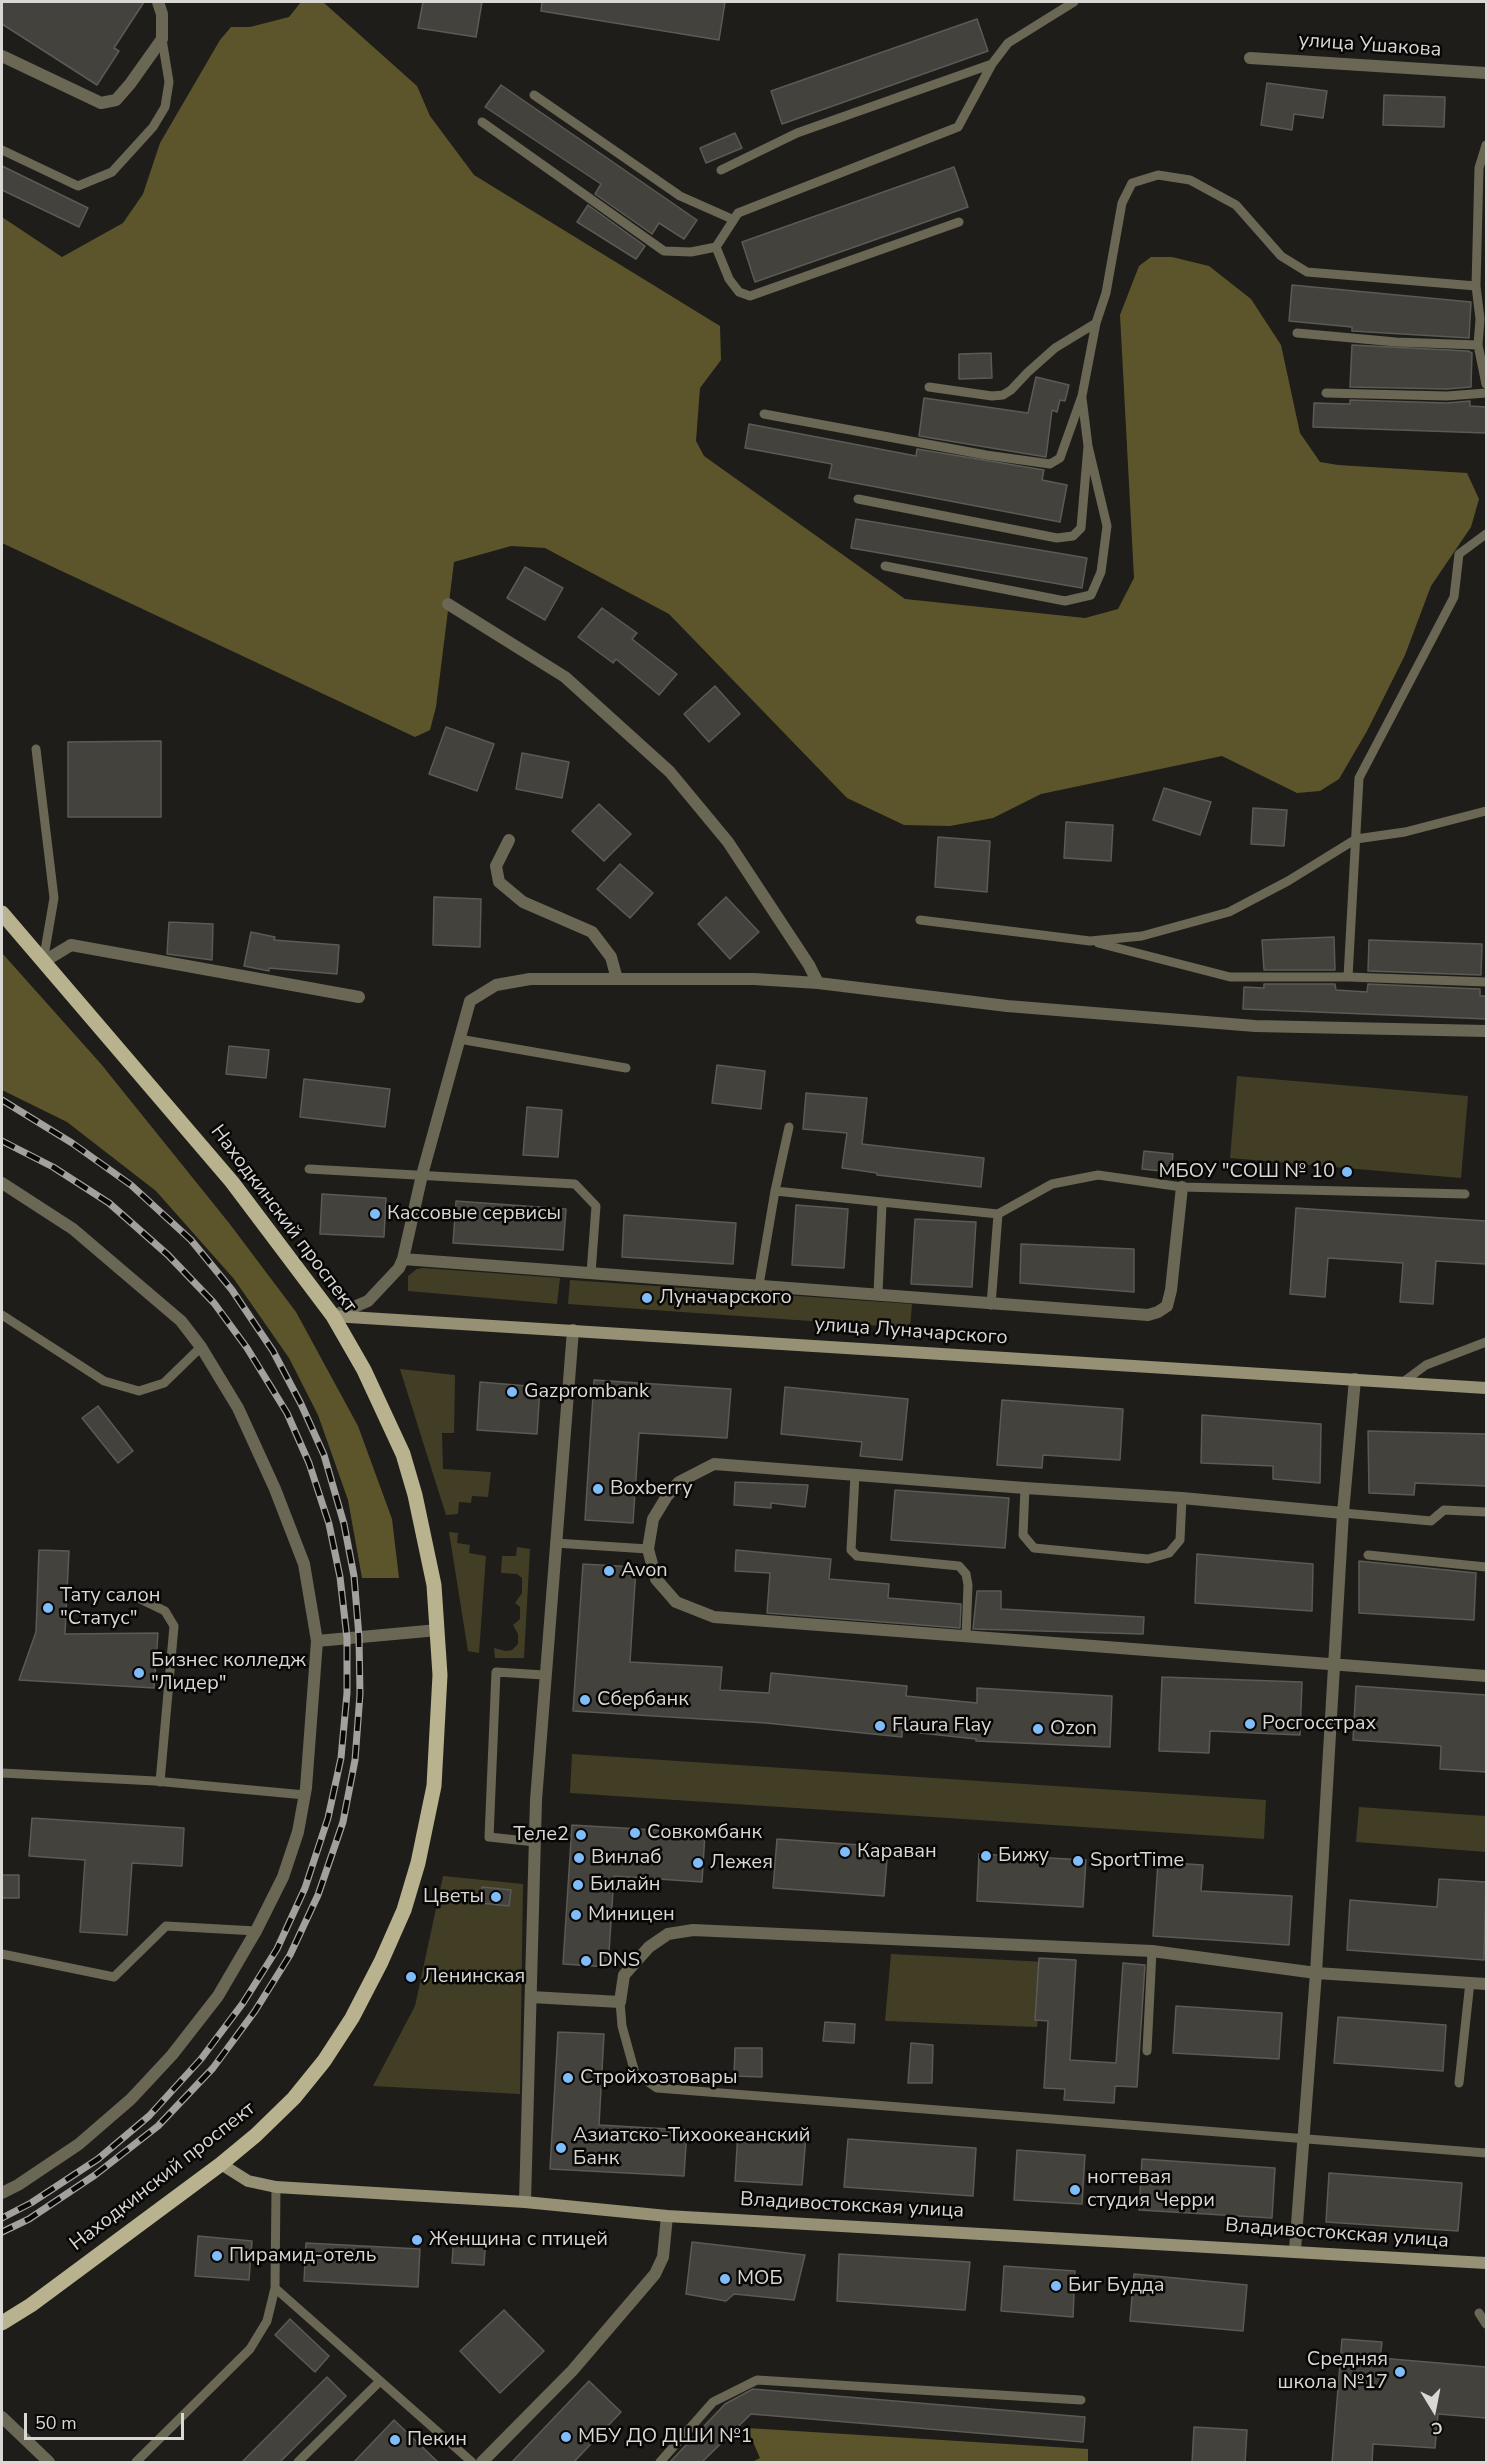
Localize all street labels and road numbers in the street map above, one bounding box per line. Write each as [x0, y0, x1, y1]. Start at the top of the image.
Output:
street label: улица Ушакова [1298, 29, 1442, 63]
street label: Находкинский проспект [205, 1121, 361, 1317]
street label: улица Луначарского [814, 1313, 1008, 1351]
street label: Находкинский проспект [66, 2097, 260, 2257]
street label: Владивостокская улица [739, 2188, 965, 2224]
street label: Владивостокская улица [1224, 2214, 1450, 2254]

